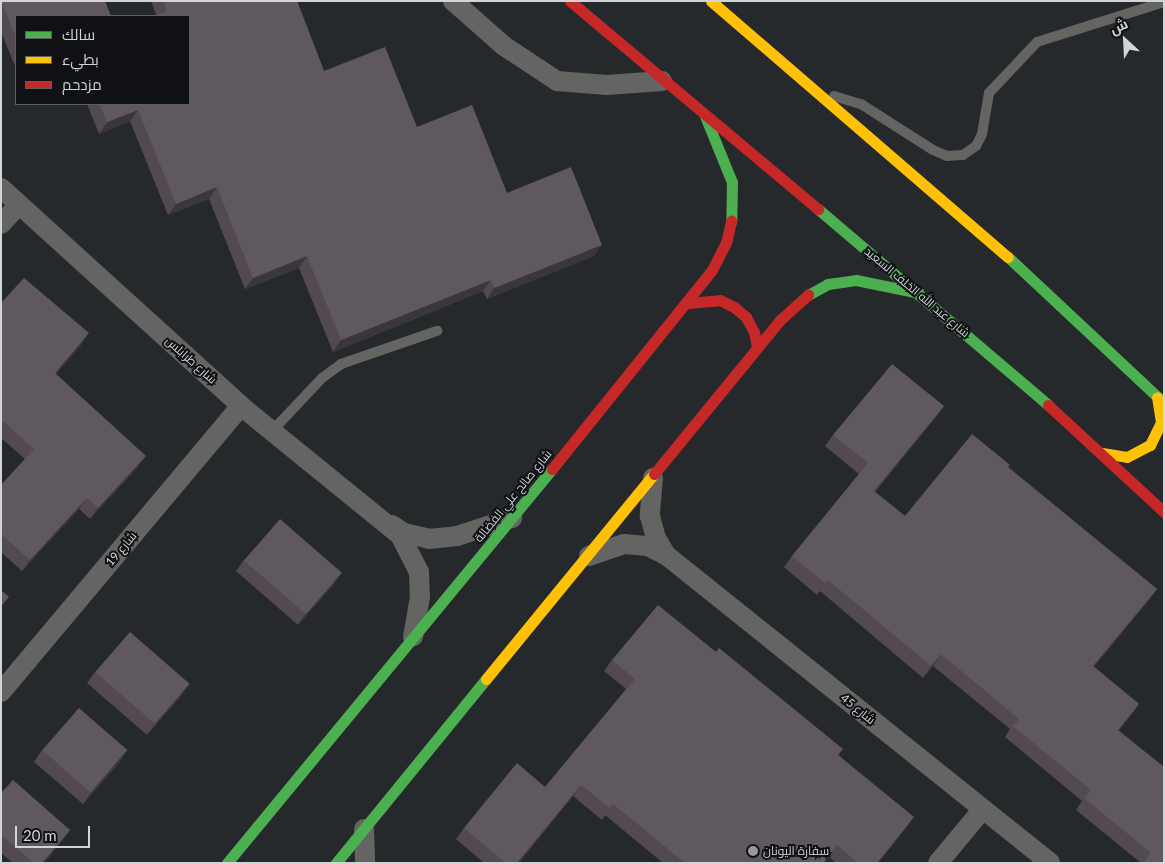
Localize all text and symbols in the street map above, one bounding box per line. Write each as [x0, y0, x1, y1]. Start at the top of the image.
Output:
text: ش [1107, 14, 1130, 37]
legend [15, 15, 190, 105]
north arrow [1100, 15, 1150, 65]
text: سالك [62, 25, 95, 43]
text: بطيء [62, 50, 99, 68]
text: مزدحم [62, 75, 102, 93]
street label: شارع عبد الله الخلف السعيد [861, 244, 973, 340]
street label: شارع طرابلس [162, 333, 220, 387]
street label: شارع صالح علي الفضالة [471, 447, 555, 545]
street label: شارع 19 [103, 529, 139, 569]
street label: شارع 45 [838, 691, 878, 727]
scale bar [18, 816, 92, 848]
text: 20 m [23, 826, 57, 844]
place label: سفارة اليونان [763, 844, 829, 858]
marker: سفارة اليونان [747, 845, 759, 857]

